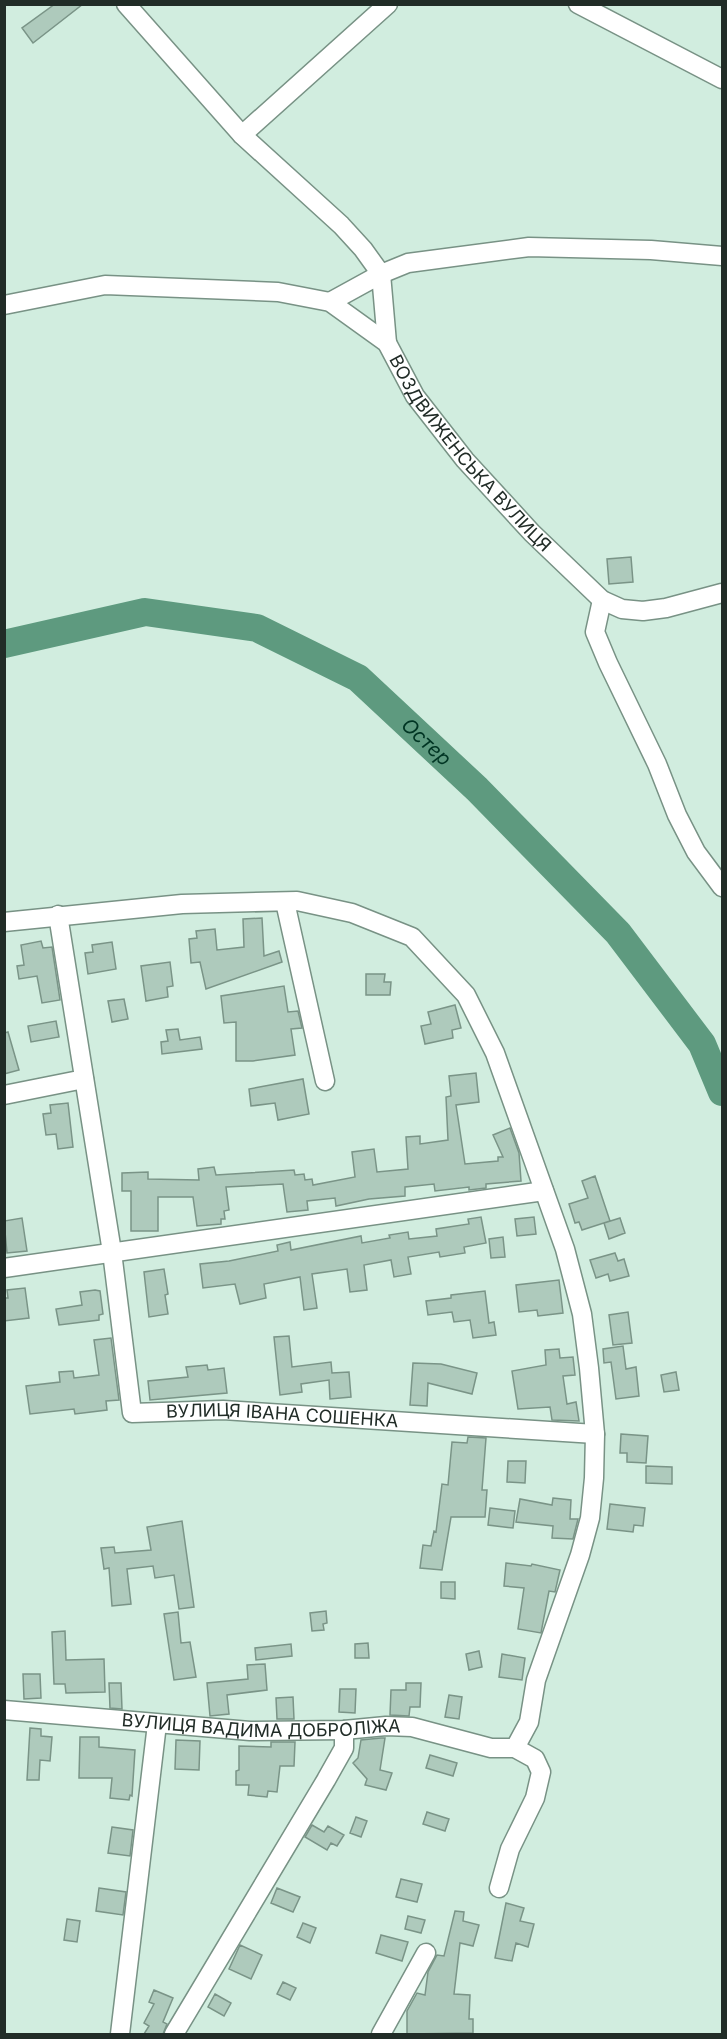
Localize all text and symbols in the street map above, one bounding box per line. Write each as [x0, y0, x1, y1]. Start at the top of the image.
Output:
street label: ВОЗДВИЖЕНСЬКА ВУЛИЦЯ [385, 351, 556, 556]
water label: Остер [396, 713, 456, 771]
street label: ВУЛИЦЯ ІВАНА СОШЕНКА [166, 1399, 399, 1431]
street label: ВУЛИЦЯ ВАДИМА ДОБРОЛІЖА [121, 1709, 401, 1741]

